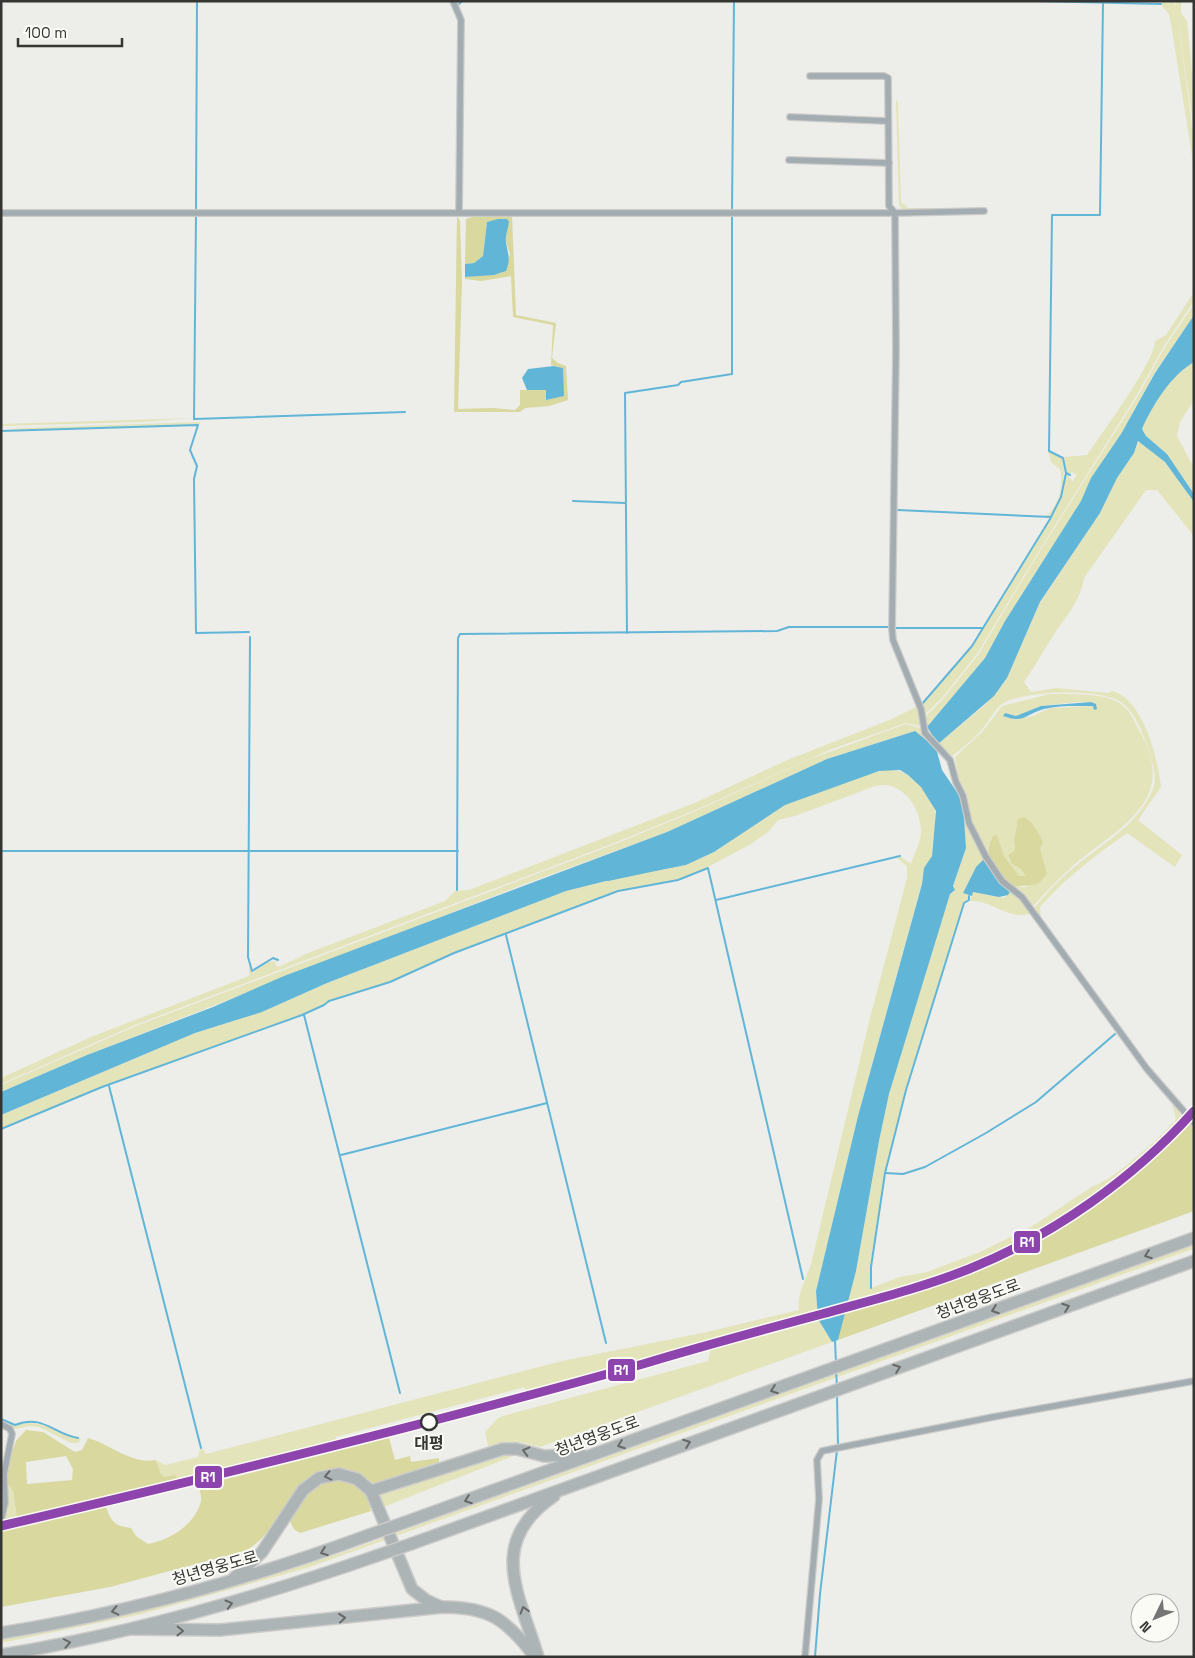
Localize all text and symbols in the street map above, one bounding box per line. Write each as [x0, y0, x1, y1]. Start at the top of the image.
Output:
scale bar [18, 15, 121, 47]
text: 100 m [25, 23, 67, 42]
line badge: R1 [1013, 1230, 1041, 1254]
text: R1 [1019, 1233, 1035, 1251]
one-way arrow [1144, 1249, 1153, 1259]
street label: 청년영웅도로 [933, 1274, 1023, 1324]
one-way arrow [1061, 1303, 1070, 1313]
one-way arrow [991, 1304, 1000, 1314]
line badge: R1 [607, 1358, 636, 1382]
text: R1 [613, 1361, 629, 1379]
one-way arrow [892, 1364, 901, 1374]
one-way arrow [770, 1384, 778, 1394]
street label: 청년영웅도로 [552, 1411, 642, 1461]
marker: 대평 [420, 1413, 438, 1431]
place label: 대평 [414, 1433, 444, 1454]
one-way arrow [617, 1439, 626, 1449]
one-way arrow [683, 1439, 691, 1449]
one-way arrow [521, 1446, 530, 1457]
line badge: R1 [194, 1465, 223, 1489]
text: R1 [200, 1468, 216, 1486]
one-way arrow [324, 1470, 333, 1481]
one-way arrow [464, 1494, 473, 1504]
street label: 청년영웅도로 [170, 1546, 261, 1590]
one-way arrow [320, 1546, 328, 1556]
north arrow [1130, 1593, 1180, 1643]
one-way arrow [225, 1599, 234, 1610]
one-way arrow [110, 1605, 119, 1616]
one-way arrow [520, 1606, 530, 1615]
one-way arrow [338, 1613, 346, 1624]
text: N [1136, 1617, 1155, 1636]
one-way arrow [176, 1626, 184, 1636]
one-way arrow [62, 1639, 71, 1649]

